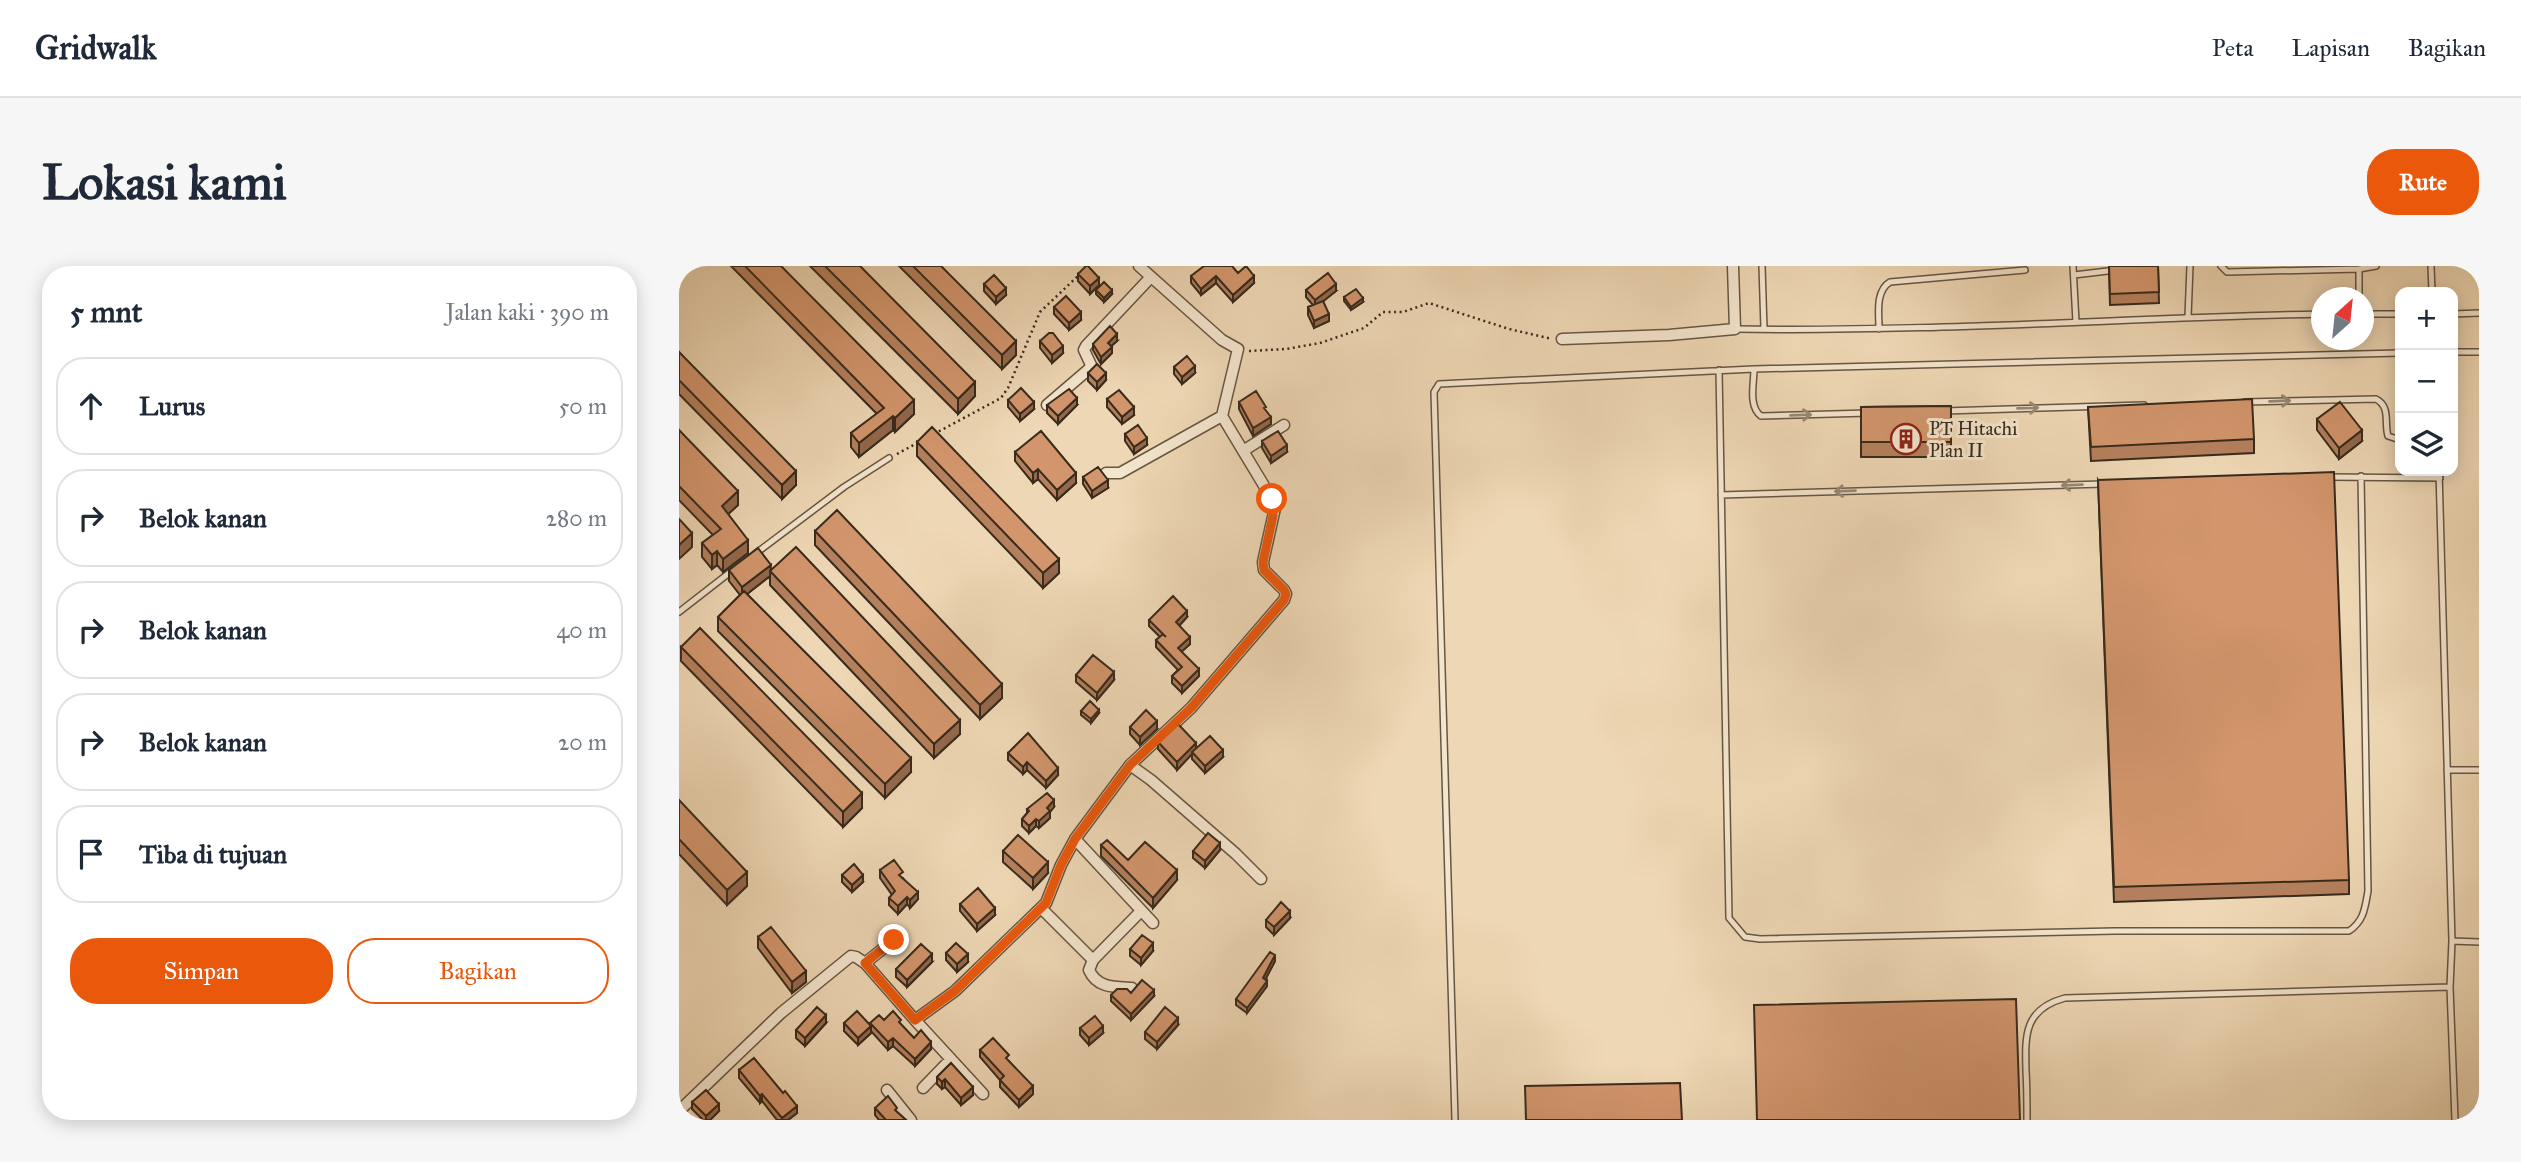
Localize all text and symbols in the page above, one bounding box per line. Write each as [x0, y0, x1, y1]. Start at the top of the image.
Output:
text: Gridwalk [35, 28, 157, 68]
text: Peta [2212, 33, 2254, 63]
text: Lapisan [2292, 33, 2370, 63]
text: Bagikan [2408, 33, 2486, 63]
button: Rute [2367, 149, 2479, 215]
text: Lokasi kami [42, 153, 286, 212]
north arrow [2311, 287, 2374, 350]
map controls [2395, 287, 2458, 476]
button: + [2395, 287, 2458, 350]
text: 5 mnt [70, 294, 142, 330]
text: Jalan kaki · 390 m [446, 298, 609, 326]
button: − [2395, 350, 2458, 413]
icon: ahead [72, 387, 110, 425]
text: Lurus [139, 390, 205, 422]
text: 50 m [559, 392, 607, 420]
one-way arrow [2268, 394, 2291, 407]
one-way arrow [2017, 401, 2040, 415]
one-way arrow [1789, 409, 1812, 422]
button: layers [2395, 413, 2458, 476]
place label: PT Hitachi Plan II [1929, 417, 2017, 462]
building icon: PT Hitachi Plan II [1889, 422, 1923, 456]
one-way arrow [2061, 478, 2084, 491]
route start [1256, 483, 1287, 514]
one-way arrow [1834, 484, 1857, 498]
icon: right [72, 499, 110, 537]
text: Belok kanan [139, 502, 267, 534]
text: 280 m [546, 504, 607, 532]
icon: right [72, 611, 110, 649]
text: Belok kanan [139, 614, 267, 646]
text: 40 m [557, 616, 607, 644]
icon: right [72, 723, 110, 761]
text: Belok kanan [139, 726, 267, 758]
text: 20 m [558, 728, 607, 756]
icon: arrive [72, 835, 110, 873]
text: Tiba di tujuan [139, 838, 287, 870]
route end [878, 924, 909, 955]
button: Simpan [70, 938, 333, 1004]
button: Bagikan [347, 938, 609, 1004]

